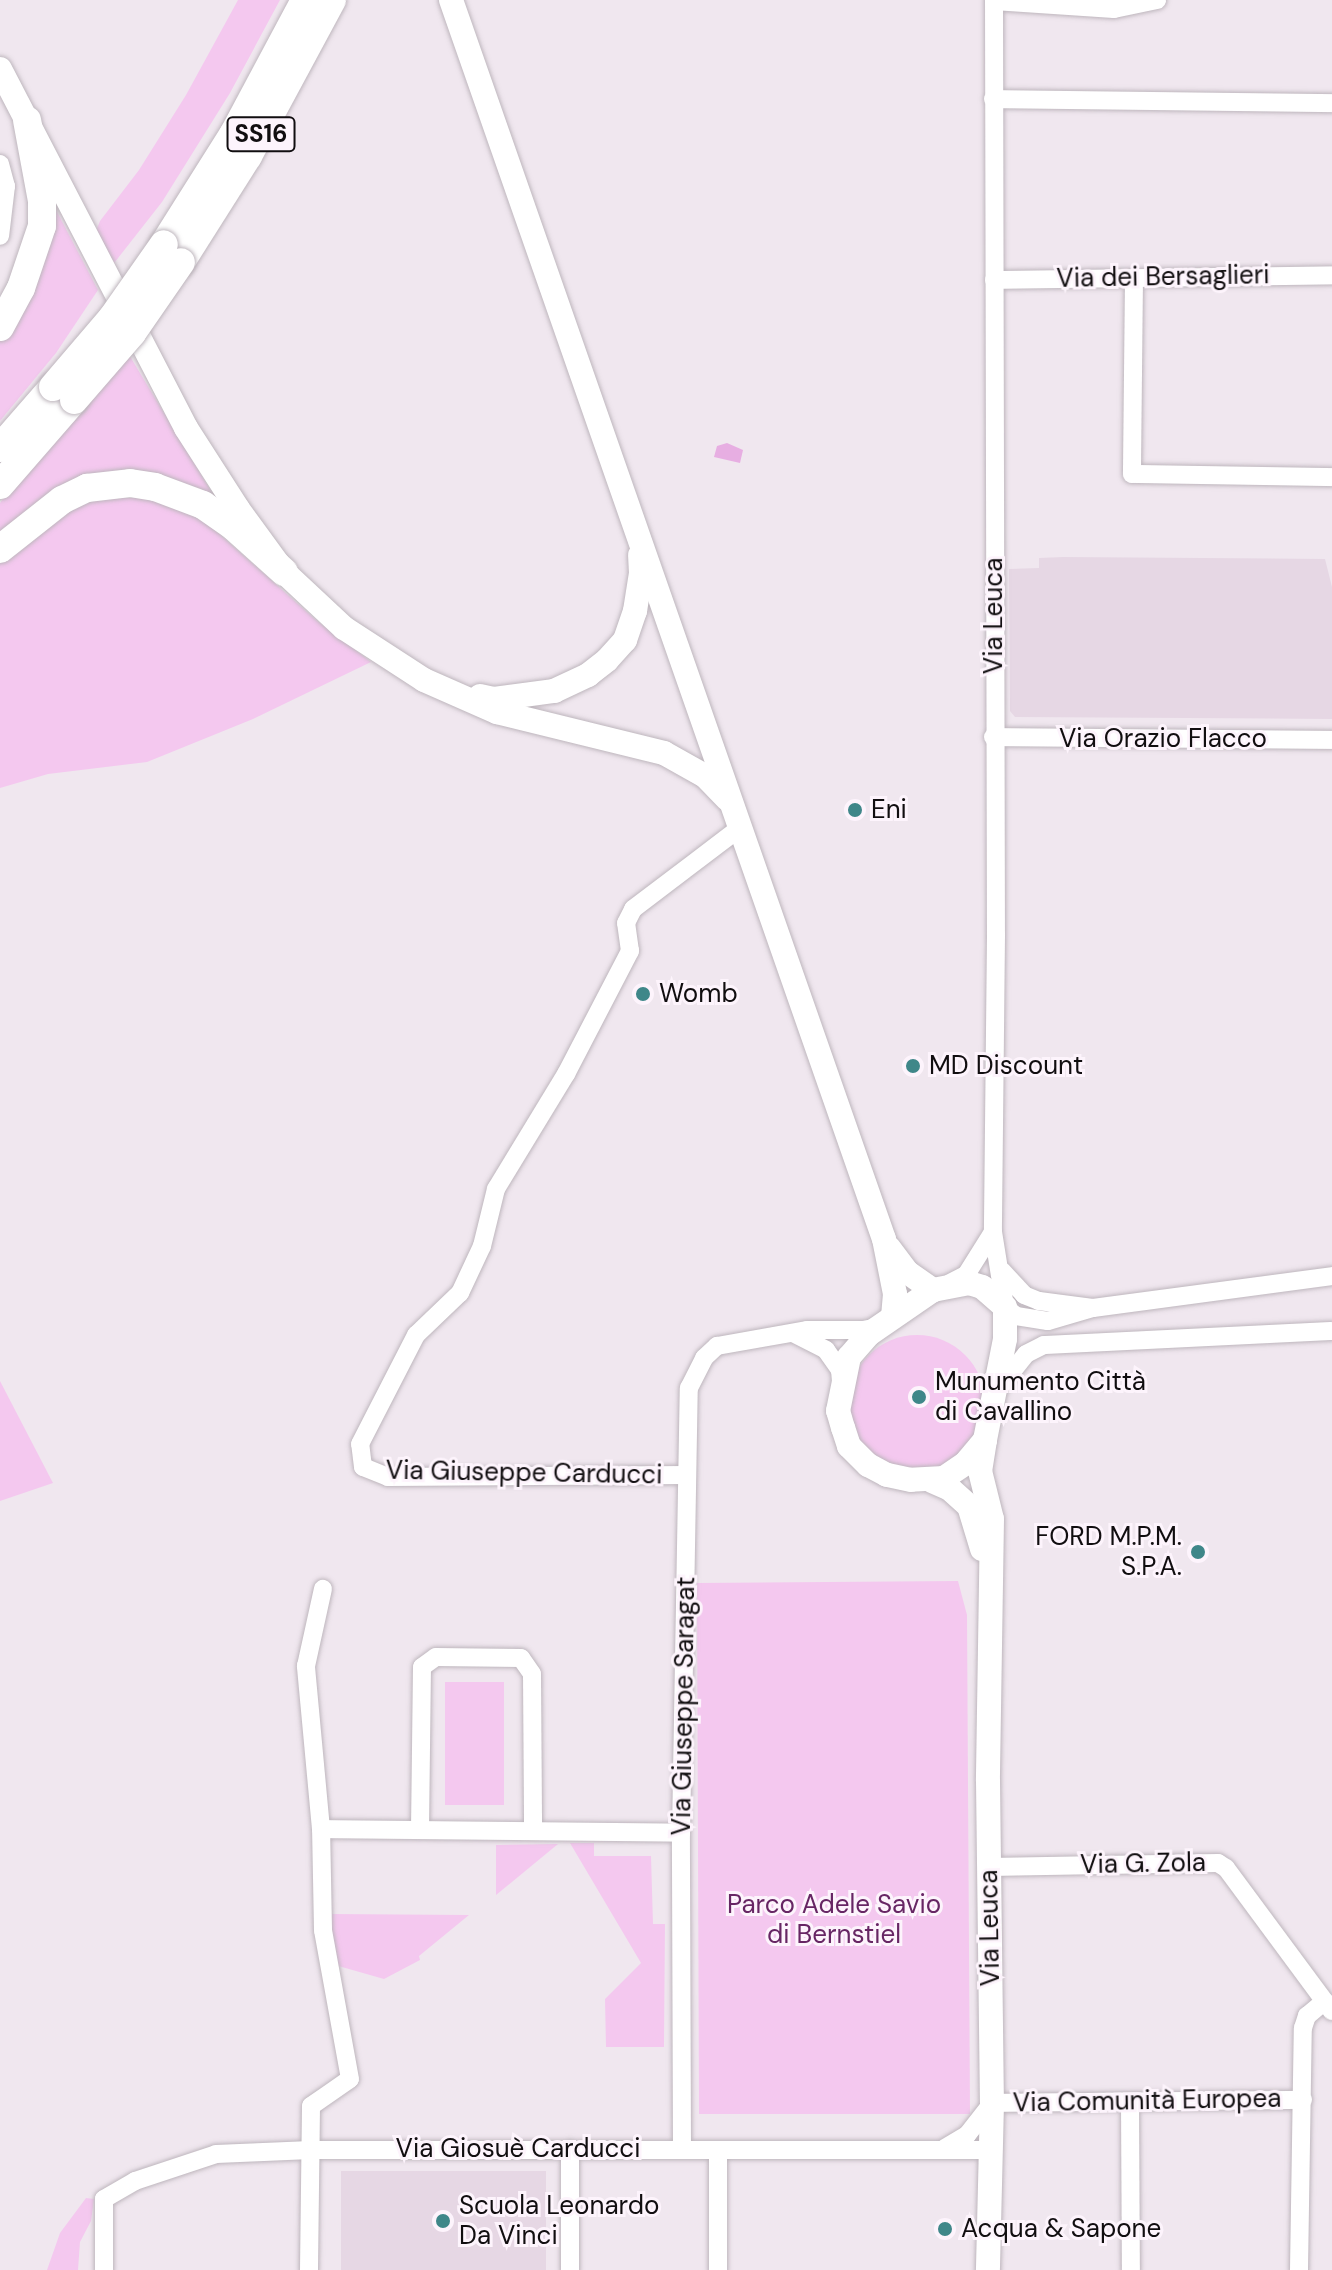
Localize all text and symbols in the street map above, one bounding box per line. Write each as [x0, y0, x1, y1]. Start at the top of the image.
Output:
road number: SS16 [225, 114, 297, 154]
street label: Via dei Bersaglieri [1056, 260, 1270, 294]
street label: Via Leuca [978, 558, 1010, 674]
street label: Via Orazio Flacco [1059, 723, 1267, 755]
place label: Eni [871, 794, 907, 826]
marker: Eni [846, 801, 864, 819]
place label: Womb [659, 978, 738, 1010]
marker: Womb [634, 985, 652, 1003]
place label: MD Discount [929, 1050, 1083, 1082]
marker: MD Discount [904, 1057, 922, 1075]
place label: Munumento Città di Cavallino [935, 1366, 1146, 1428]
marker: Munumento Città di Cavallino [910, 1388, 928, 1406]
street label: Via Giuseppe Carducci [385, 1455, 663, 1491]
place label: FORD M.P.M. S.P.A. [1035, 1521, 1182, 1582]
marker: FORD M.P.M. S.P.A. [1189, 1543, 1207, 1561]
street label: Via Giuseppe Saragat [666, 1576, 702, 1836]
street label: Via G. Zola [1080, 1847, 1206, 1881]
street label: Via Leuca [973, 1869, 1007, 1987]
park label: Parco Adele Savio di Bernstiel [727, 1889, 941, 1950]
street label: Via Comunità Europea [1012, 2083, 1282, 2119]
street label: Via Giosuè Carducci [396, 2133, 640, 2165]
place label: Scuola Leonardo Da Vinci [459, 2190, 659, 2252]
marker: Scuola Leonardo Da Vinci [434, 2212, 452, 2230]
place label: Acqua & Sapone [961, 2213, 1161, 2245]
marker: Acqua & Sapone [936, 2220, 954, 2238]

